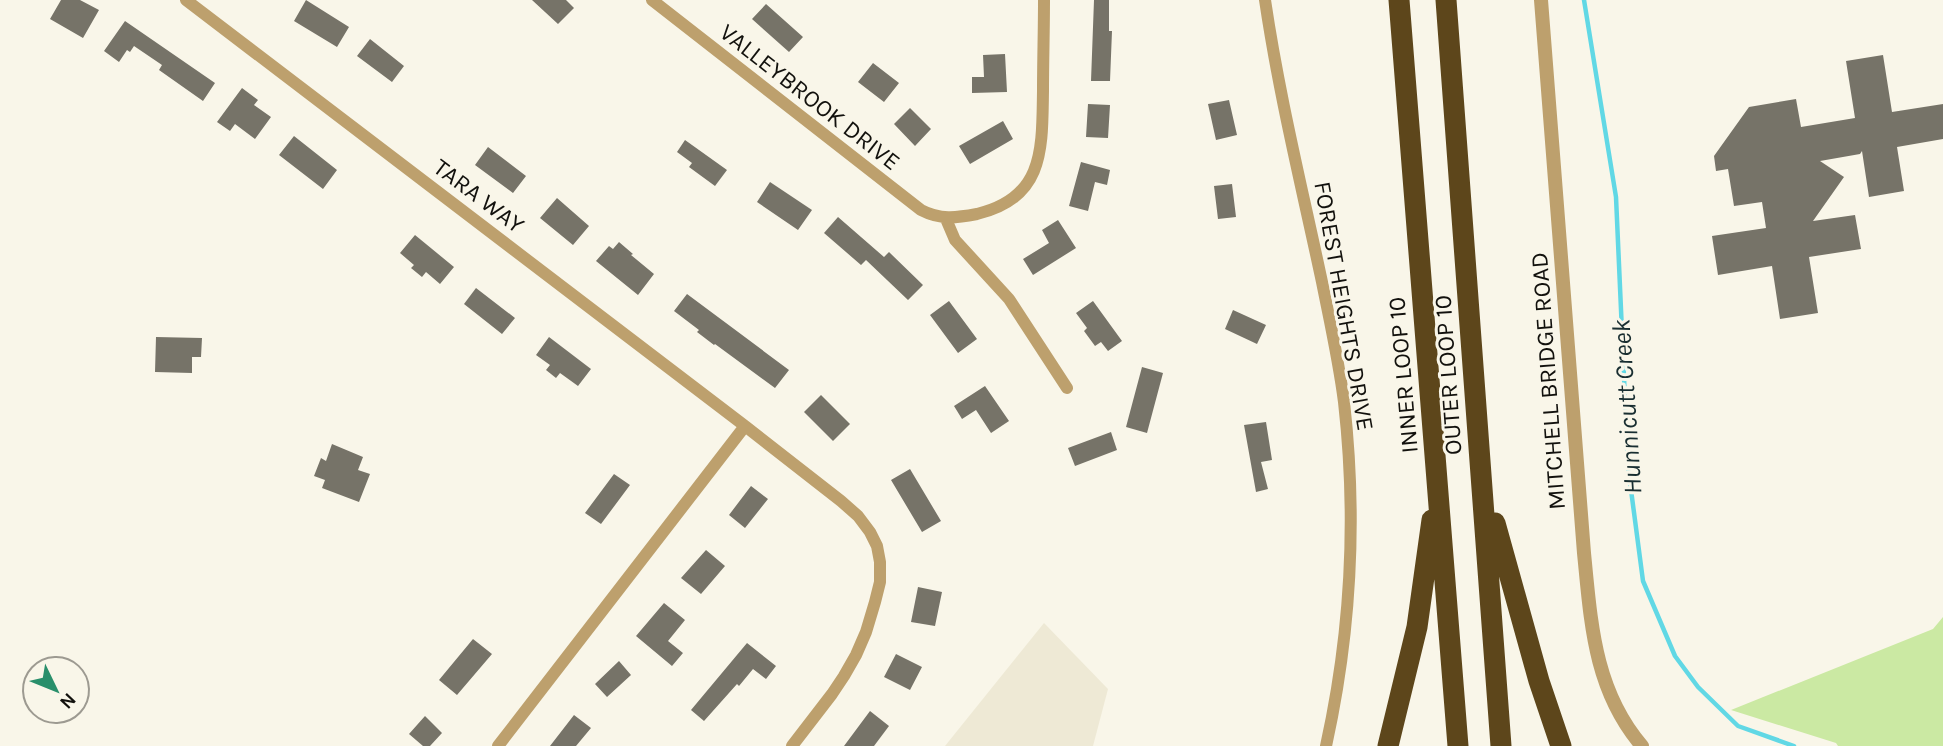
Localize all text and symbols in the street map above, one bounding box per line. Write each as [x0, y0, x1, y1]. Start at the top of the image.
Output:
street label: VALLEYBROOK DRIVE [714, 18, 906, 176]
street label: TARA WAY [428, 153, 530, 239]
street label: FOREST HEIGHTS DRIVE [1308, 179, 1380, 433]
street label: MITCHELL BRIDGE ROAD [1525, 251, 1571, 511]
street label: OUTER LOOP 10 [1428, 294, 1468, 456]
street label: INNER LOOP 10 [1382, 296, 1424, 454]
water label: Hunnicutt Creek [1605, 318, 1649, 495]
north arrow [21, 655, 91, 725]
text: N [55, 688, 80, 713]

